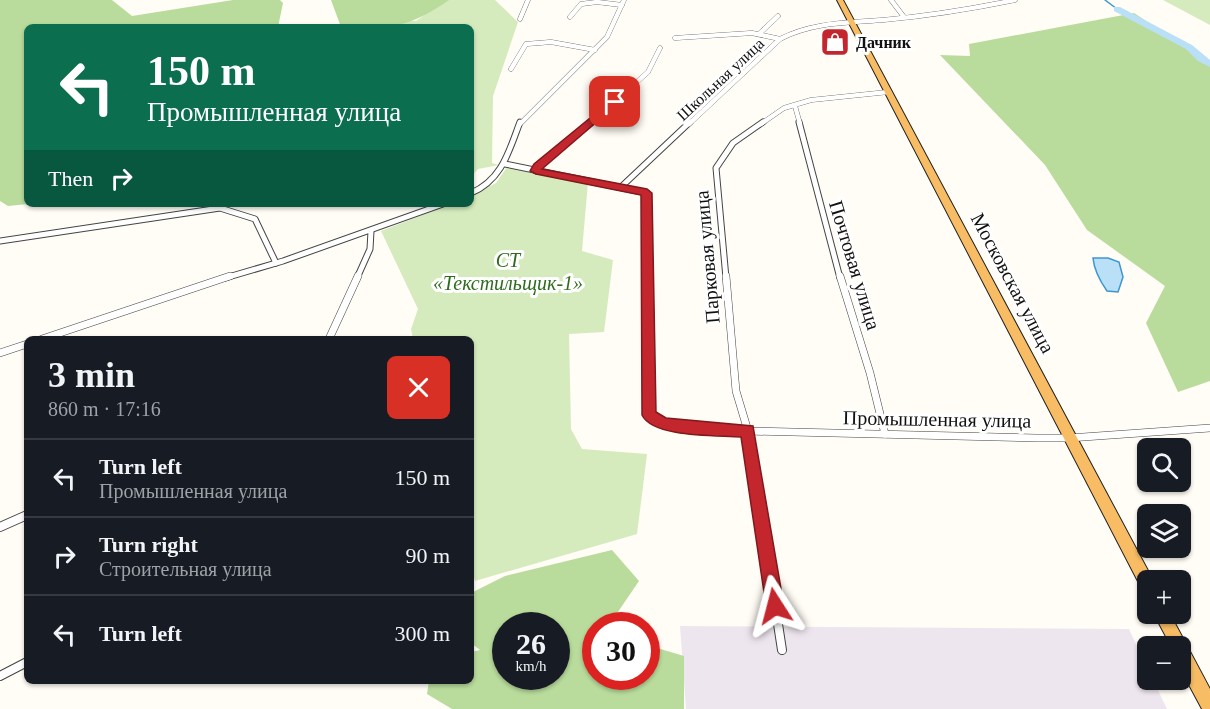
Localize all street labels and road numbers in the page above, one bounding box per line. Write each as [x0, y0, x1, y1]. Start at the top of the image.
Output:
street label: Школьная улица [673, 35, 768, 125]
street label: Парковая улица [690, 189, 725, 325]
street label: Почтовая улица [824, 198, 885, 333]
street label: Московская улица [966, 209, 1059, 357]
street label: Промышленная улица [843, 406, 1031, 433]

